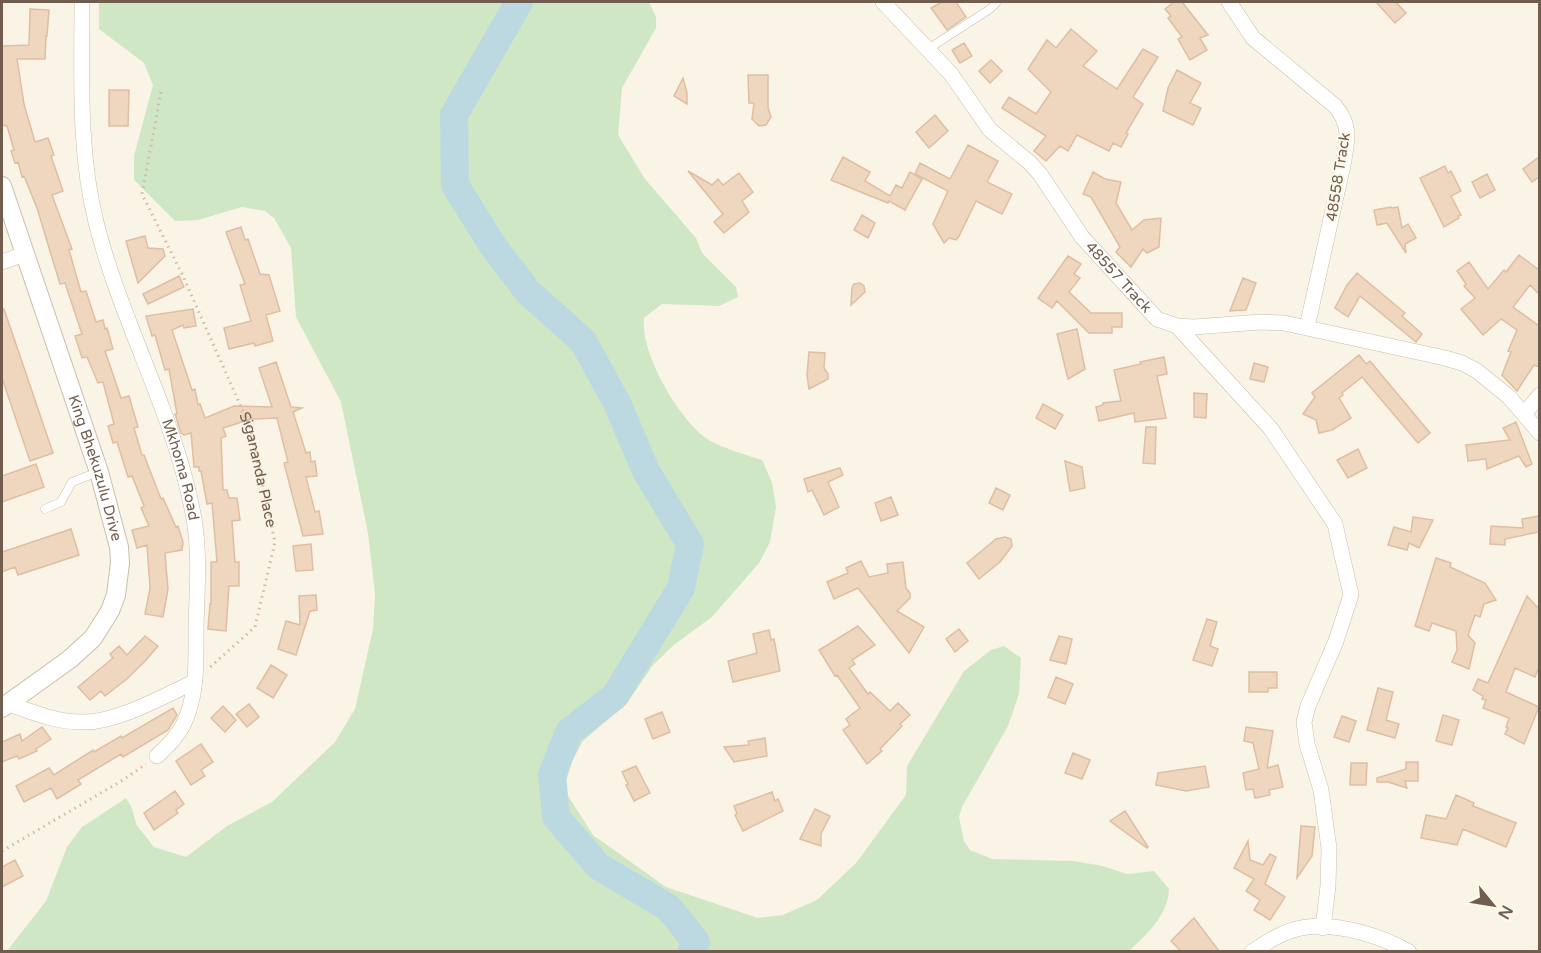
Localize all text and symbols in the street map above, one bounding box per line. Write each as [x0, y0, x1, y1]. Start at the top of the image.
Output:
street label: 48558 Track [1322, 131, 1354, 223]
street label: 48557 Track [1082, 238, 1156, 316]
street label: King Bhekuzulu Drive [64, 392, 126, 543]
street label: Sigananda Place [235, 409, 281, 529]
street label: Mkhoma Road [158, 416, 203, 522]
north arrow [1463, 875, 1523, 935]
text: N [1493, 901, 1517, 923]

